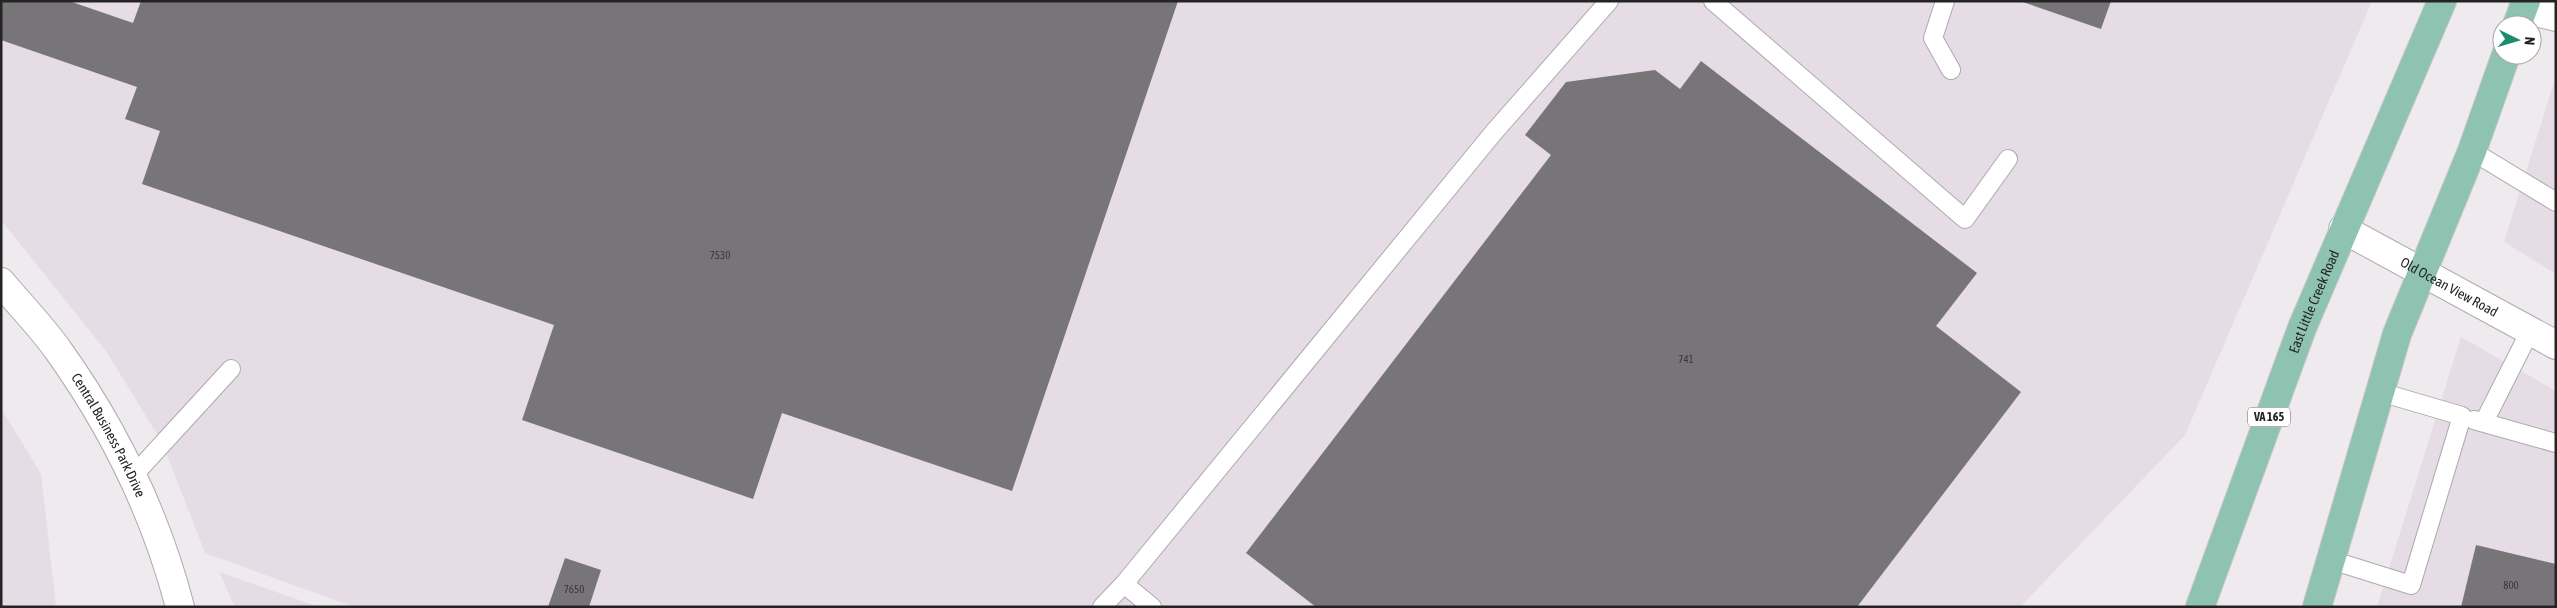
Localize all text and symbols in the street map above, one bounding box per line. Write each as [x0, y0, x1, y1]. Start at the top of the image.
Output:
north arrow [2492, 15, 2542, 65]
text: N [2522, 36, 2538, 46]
street label: East Little Creek Road [2286, 248, 2342, 355]
house number: 7530 [710, 249, 730, 261]
street label: Old Ocean View Road [2398, 254, 2501, 320]
house number: 741 [1678, 353, 1694, 365]
street label: Central Business Park Drive [68, 370, 149, 499]
road number: VA 165 [2248, 408, 2290, 427]
house number: 800 [2503, 579, 2519, 591]
house number: 7650 [564, 583, 584, 595]

